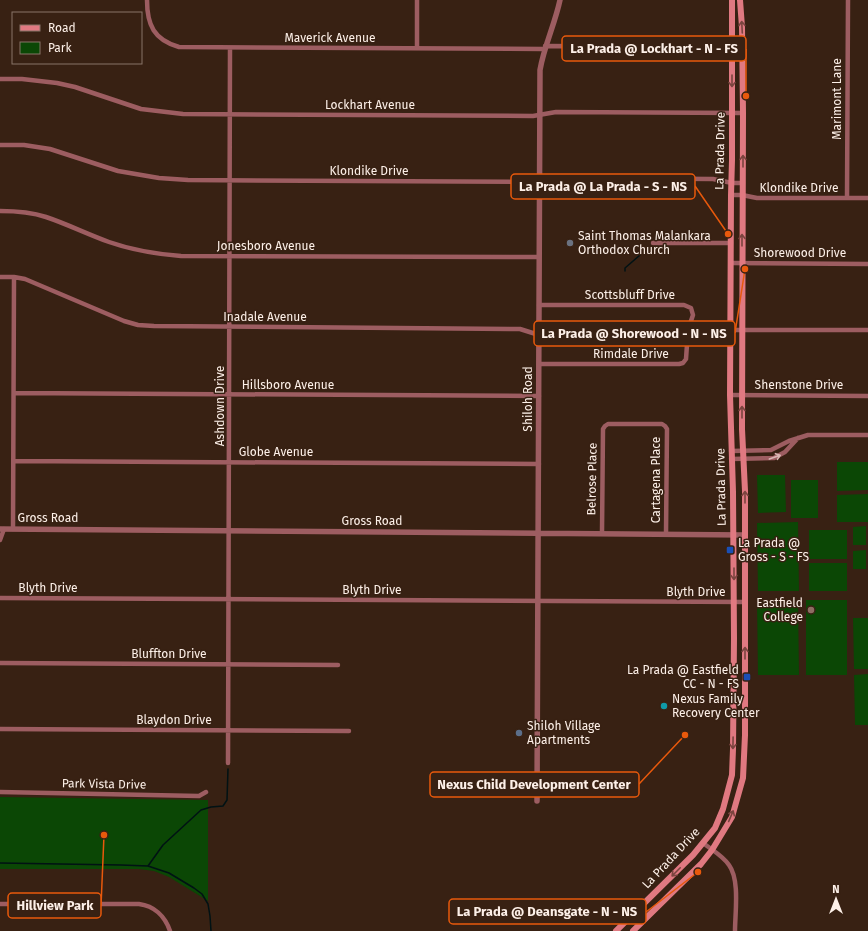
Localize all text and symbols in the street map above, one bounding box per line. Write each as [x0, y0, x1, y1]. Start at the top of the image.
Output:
legend [12, 12, 142, 64]
text: Road [48, 21, 76, 35]
one-way arrow [738, 21, 745, 34]
street label: Maverick Avenue [285, 31, 376, 45]
callout: La Prada @ Lockhart - N - FS [562, 36, 746, 61]
text: Park [48, 41, 72, 55]
text: La Prada @ Lockhart - N - FS [570, 41, 738, 56]
street label: Marimont Lane [830, 58, 844, 140]
one-way arrow [728, 74, 736, 87]
street label: Lockhart Avenue [325, 98, 415, 112]
street label: La Prada Drive [712, 112, 728, 190]
one-way arrow [739, 155, 747, 168]
street label: Klondike Drive [329, 164, 409, 178]
callout: La Prada @ La Prada - S - NS [511, 174, 695, 199]
text: La Prada @ La Prada - S - NS [519, 179, 688, 194]
street label: Klondike Drive [759, 181, 839, 195]
place label: Saint Thomas Malankara Orthodox Church [578, 229, 711, 257]
one-way arrow [738, 234, 746, 247]
marker: Saint Thomas Malankara Orthodox Church [565, 238, 575, 248]
street label: Jonesboro Avenue [217, 239, 315, 253]
street label: Shorewood Drive [754, 246, 846, 260]
street label: Scottsbluff Drive [585, 288, 675, 302]
street label: Inadale Avenue [223, 310, 307, 324]
callout: La Prada @ Shorewood - N - NS [534, 321, 735, 346]
text: La Prada @ Shorewood - N - NS [541, 326, 727, 341]
street label: Rimdale Drive [593, 347, 669, 361]
street label: Ashdown Drive [213, 366, 227, 446]
street label: Shiloh Road [521, 366, 535, 432]
street label: Hillsboro Avenue [242, 378, 334, 392]
street label: Shenstone Drive [755, 378, 843, 392]
one-way arrow [738, 406, 746, 419]
street label: Cartagena Place [649, 437, 663, 523]
street label: Belrose Place [584, 442, 600, 516]
street label: Globe Avenue [239, 445, 313, 459]
street label: La Prada Drive [713, 448, 729, 526]
one-way arrow [768, 452, 780, 460]
one-way arrow [741, 491, 749, 504]
street label: Gross Road [18, 511, 78, 525]
street label: Gross Road [342, 514, 402, 528]
place label: La Prada @ Gross - S - FS [738, 536, 810, 564]
marker: La Prada @ Gross - S - FS [725, 545, 735, 555]
one-way arrow [730, 567, 738, 580]
street label: Blyth Drive [18, 581, 78, 595]
street label: Blyth Drive [342, 583, 402, 597]
street label: Blyth Drive [666, 585, 726, 599]
place label: Eastfield College [756, 596, 803, 624]
marker: Eastfield College [806, 605, 816, 615]
street label: Bluffton Drive [131, 647, 207, 661]
one-way arrow [741, 647, 749, 660]
place label: La Prada @ Eastfield CC - N - FS [627, 663, 739, 691]
marker: La Prada @ Eastfield CC - N - FS [742, 672, 752, 682]
place label: Nexus Family Recovery Center [672, 692, 760, 720]
marker: Nexus Family Recovery Center [659, 701, 669, 711]
street label: Blaydon Drive [136, 713, 212, 727]
place label: Shiloh Village Apartments [527, 719, 601, 747]
marker: Shiloh Village Apartments [514, 728, 524, 738]
one-way arrow [729, 736, 737, 749]
callout: Nexus Child Development Center [430, 772, 639, 797]
street label: Park Vista Drive [62, 776, 146, 792]
text: Nexus Child Development Center [437, 777, 631, 792]
one-way arrow [728, 810, 736, 822]
street label: La Prada Drive [639, 825, 703, 891]
one-way arrow [671, 867, 681, 877]
north arrow [816, 879, 856, 919]
text: N [832, 883, 840, 896]
callout: Hillview Park [8, 893, 101, 918]
text: Hillview Park [17, 898, 94, 913]
callout: La Prada @ Deansgate - N - NS [449, 899, 646, 924]
text: La Prada @ Deansgate - N - NS [457, 904, 638, 919]

